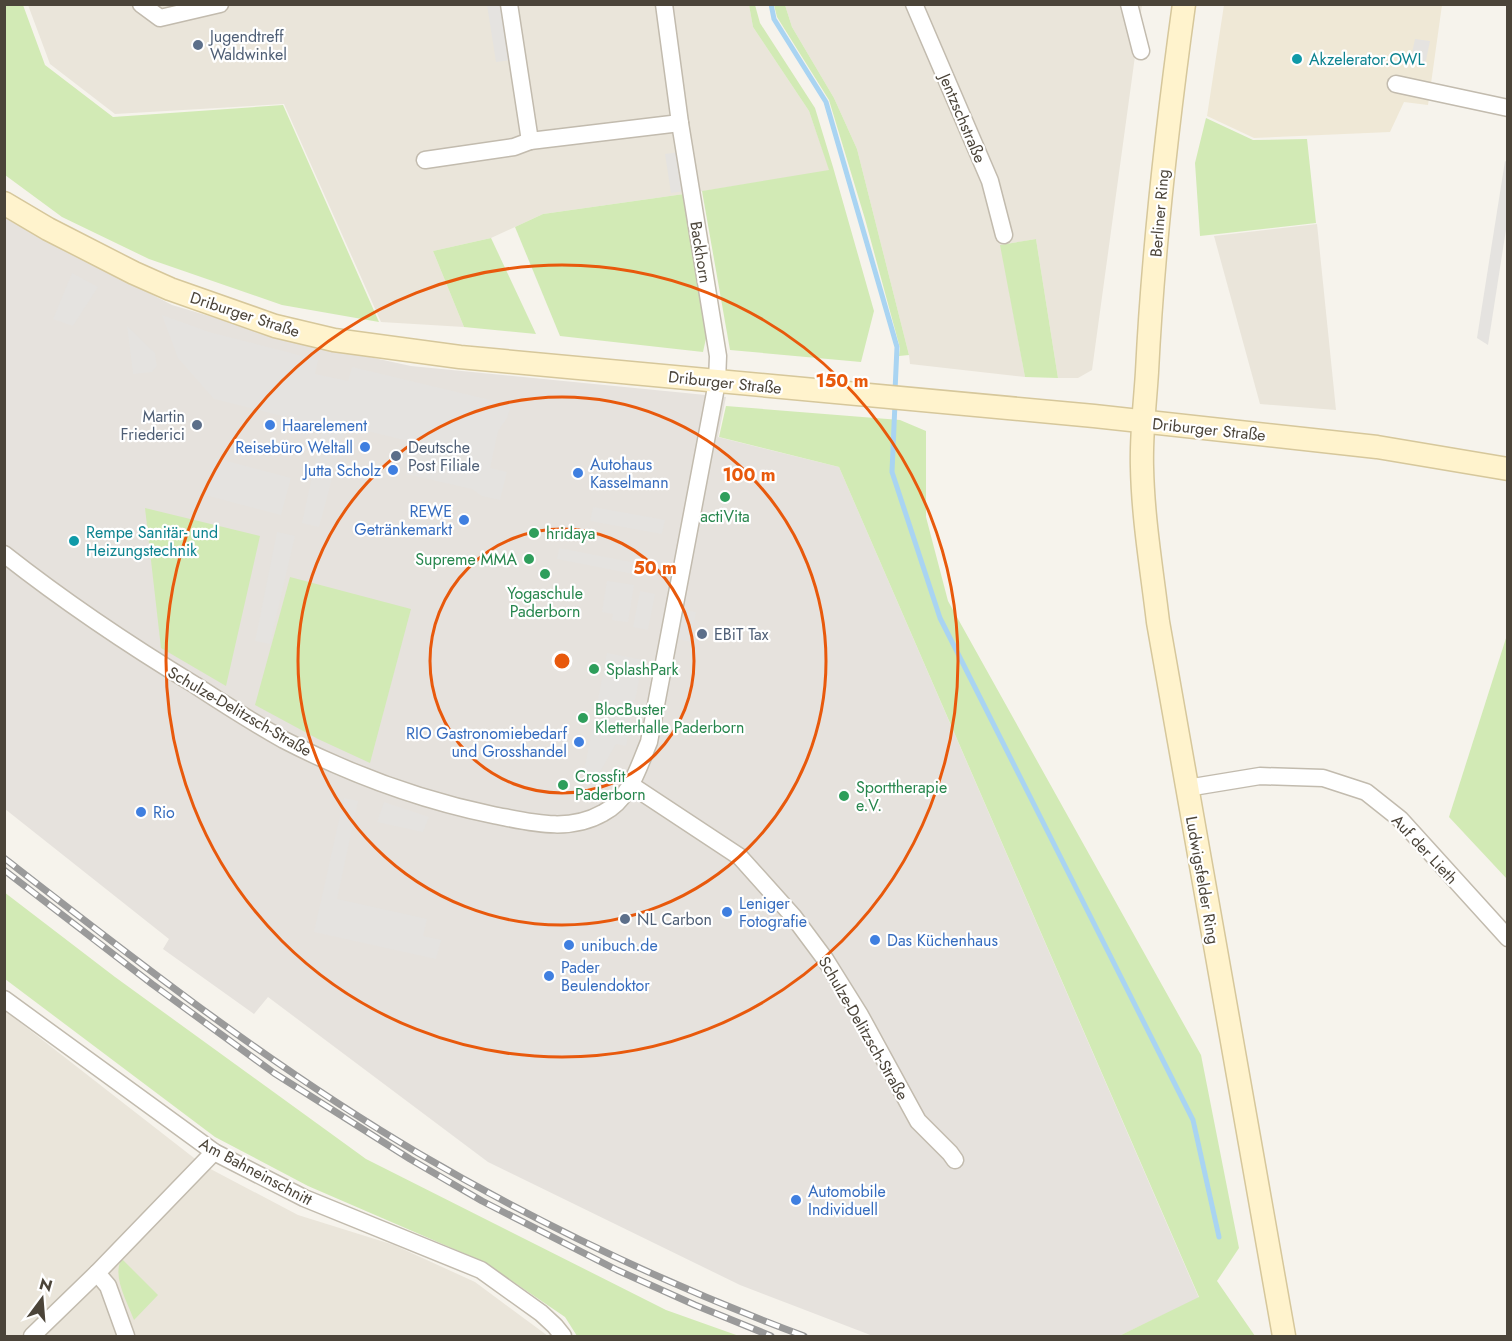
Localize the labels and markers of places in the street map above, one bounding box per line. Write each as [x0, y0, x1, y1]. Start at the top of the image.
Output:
place label: Jugendtreff Waldwinkel [208, 25, 287, 66]
marker: Jugendtreff Waldwinkel [191, 38, 205, 52]
place label: Akzelerator.OWL [1309, 48, 1425, 71]
marker: Akzelerator.OWL [1290, 52, 1304, 66]
place label: Martin Friederici [121, 405, 185, 446]
place label: Haarelement [282, 414, 367, 437]
marker: Martin Friederici [190, 418, 204, 432]
marker: Haarelement [263, 418, 277, 432]
place label: Reisebüro Weltall [235, 436, 353, 459]
place label: Deutsche Post Filiale [408, 436, 480, 477]
marker: Reisebüro Weltall [358, 440, 372, 454]
marker: Deutsche Post Filiale [389, 449, 403, 463]
place label: Autohaus Kasselmann [590, 453, 669, 494]
place label: Jutta Scholz [302, 459, 382, 482]
marker: Jutta Scholz [386, 463, 400, 477]
marker: Autohaus Kasselmann [571, 466, 585, 480]
marker: actiVita [718, 490, 732, 504]
place label: REWE Getränkemarkt [354, 500, 452, 541]
place label: actiVita [700, 505, 750, 528]
marker: REWE Getränkemarkt [457, 513, 471, 527]
place label: Rempe Sanitär- und Heizungstechnik [86, 521, 218, 562]
place label: hridaya [546, 522, 596, 545]
marker: hridaya [527, 526, 541, 540]
marker: Rempe Sanitär- und Heizungstechnik [67, 534, 81, 548]
place label: Supreme MMA [415, 548, 517, 571]
marker: Supreme MMA [522, 552, 536, 566]
marker: Yogaschule Paderborn [538, 567, 552, 581]
place label: Yogaschule Paderborn [507, 582, 583, 623]
place label: EBiT Tax [714, 623, 769, 646]
marker: EBiT Tax [695, 627, 709, 641]
centre of rings [552, 651, 572, 671]
place label: SplashPark [606, 658, 680, 681]
marker: SplashPark [587, 662, 601, 676]
place label: BlocBuster Kletterhalle Paderborn [595, 698, 744, 739]
marker: BlocBuster Kletterhalle Paderborn [576, 711, 590, 725]
place label: RIO Gastronomiebedarf und Grosshandel [406, 722, 567, 763]
marker: RIO Gastronomiebedarf und Grosshandel [572, 735, 586, 749]
place label: Crossfit Paderborn [575, 765, 646, 806]
place label: Sporttherapie e.V. [856, 776, 947, 817]
marker: Crossfit Paderborn [556, 778, 570, 792]
marker: Sporttherapie e.V. [837, 789, 851, 803]
place label: Rio [153, 801, 175, 824]
marker: Rio [134, 805, 148, 819]
place label: Leniger Fotografie [739, 892, 807, 933]
marker: Leniger Fotografie [720, 905, 734, 919]
place label: NL Carbon [637, 908, 712, 931]
marker: NL Carbon [618, 912, 632, 926]
place label: Das Küchenhaus [887, 929, 998, 952]
marker: Das Küchenhaus [868, 933, 882, 947]
place label: unibuch.de [581, 934, 658, 957]
marker: unibuch.de [562, 938, 576, 952]
place label: Pader Beulendoktor [561, 956, 650, 997]
marker: Pader Beulendoktor [542, 969, 556, 983]
place label: Automobile Individuell [808, 1180, 886, 1221]
marker: Automobile Individuell [789, 1193, 803, 1207]

